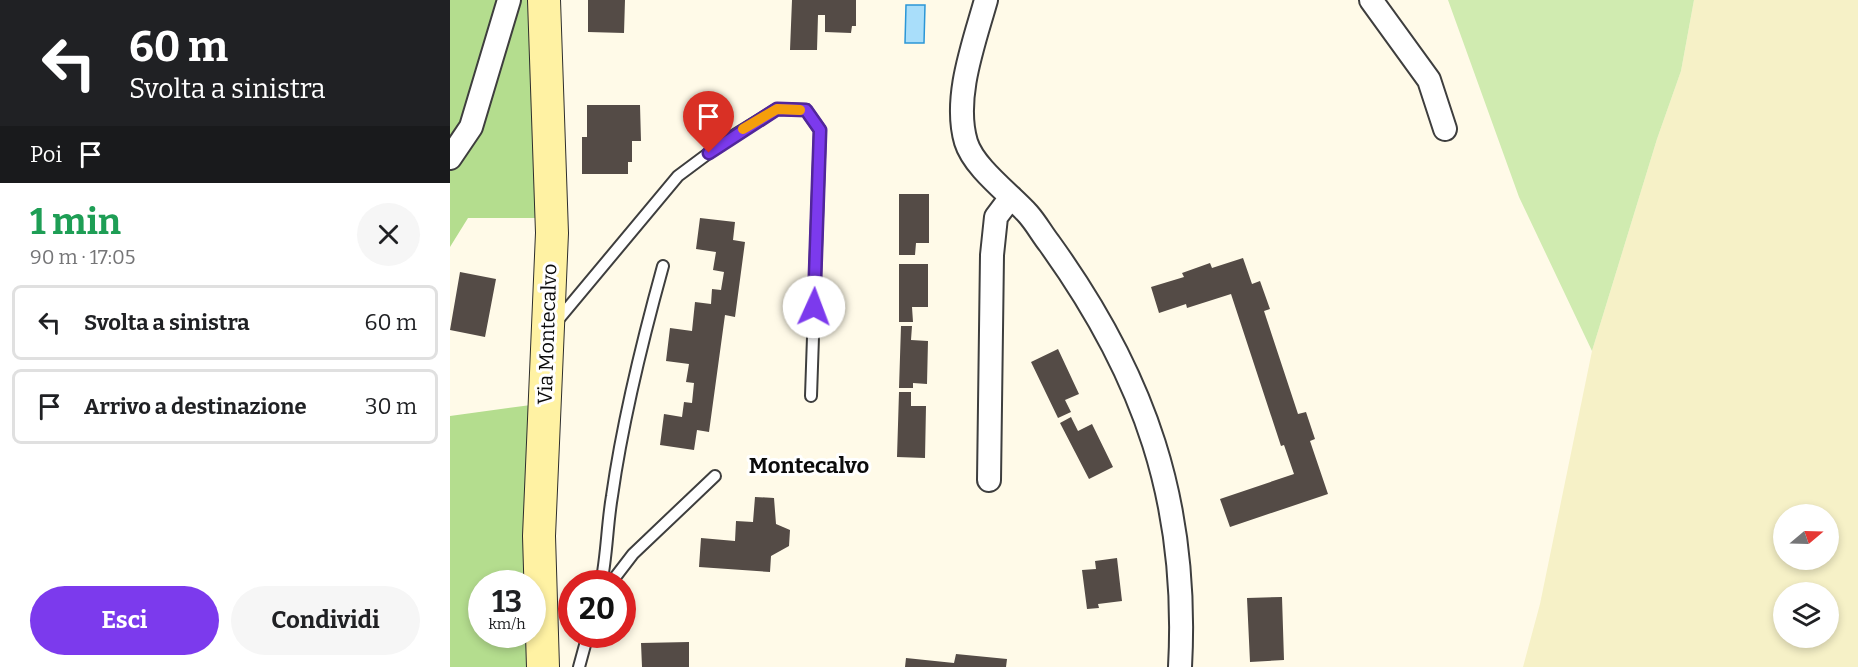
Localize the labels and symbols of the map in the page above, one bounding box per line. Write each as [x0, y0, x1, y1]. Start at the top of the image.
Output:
pin [683, 91, 734, 153]
street label: Via Montecalvo [533, 263, 561, 405]
position arrow [782, 275, 846, 339]
district label: Montecalvo [749, 452, 870, 479]
north arrow [1773, 504, 1839, 570]
speed limit sign: 20 [558, 570, 636, 648]

